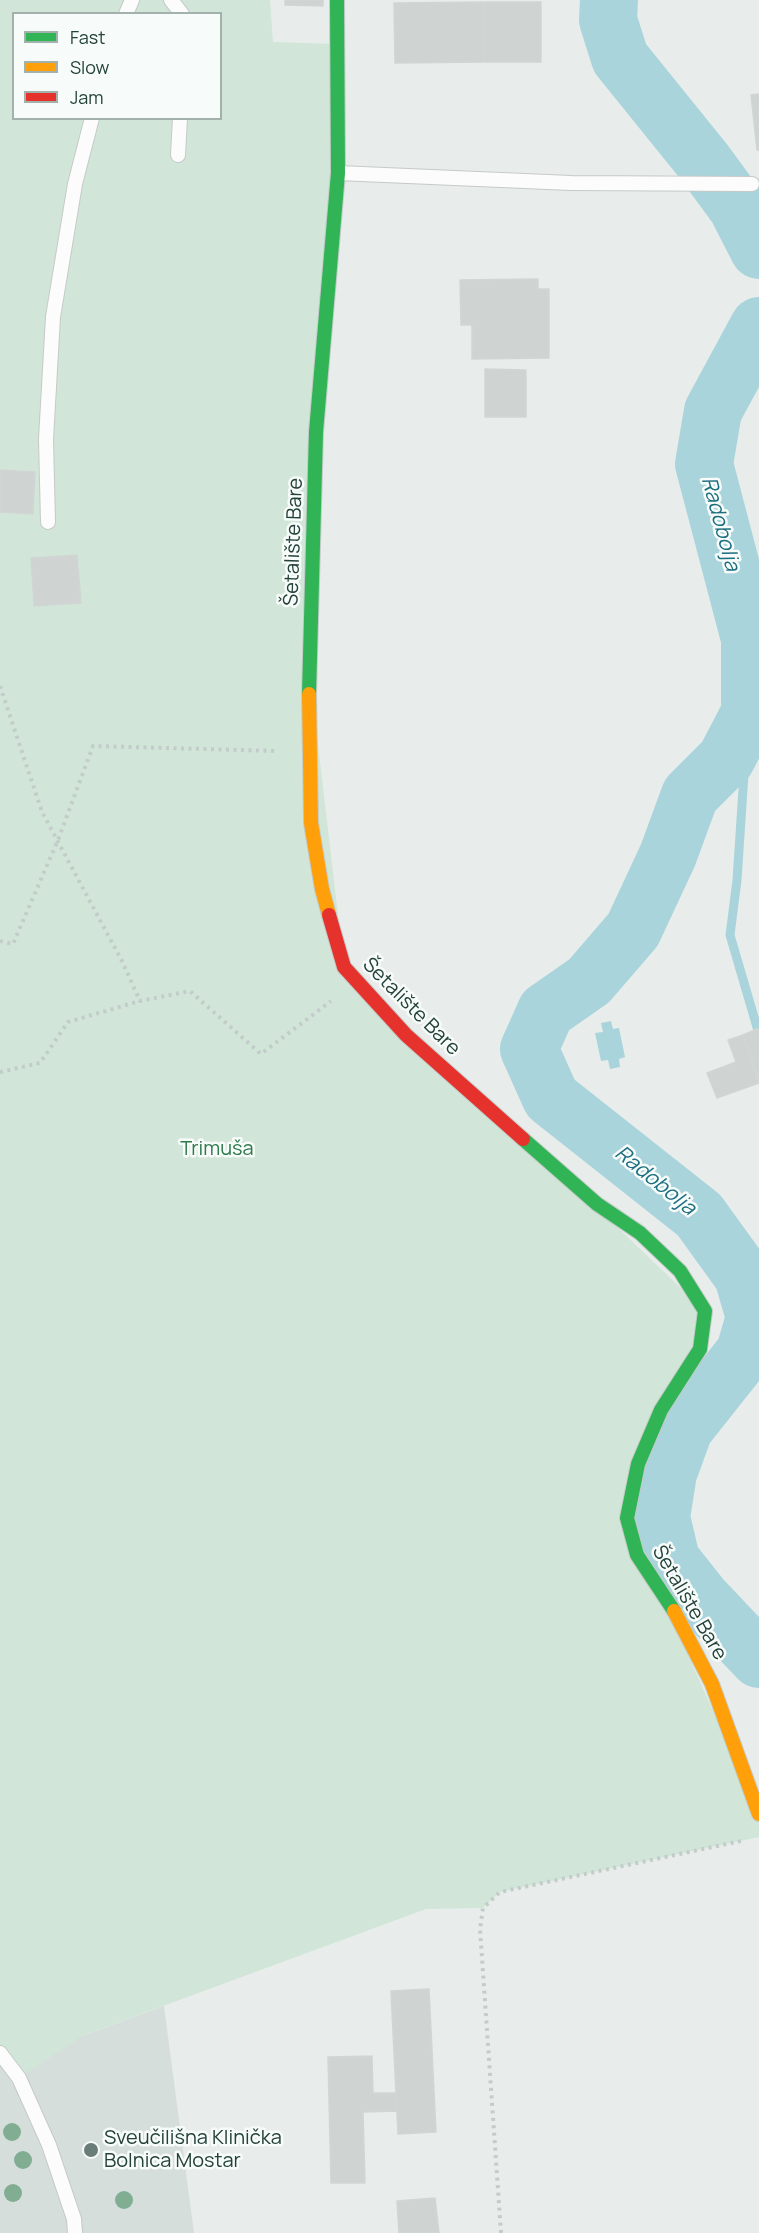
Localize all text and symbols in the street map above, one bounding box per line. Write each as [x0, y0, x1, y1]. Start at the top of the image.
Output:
legend [12, 12, 222, 120]
text: Fast [70, 25, 105, 49]
text: Slow [70, 55, 109, 79]
text: Jam [70, 85, 104, 109]
water label: Radobolja [695, 474, 745, 574]
street label: Šetalište Bare [280, 477, 308, 607]
street label: Šetalište Bare [357, 953, 465, 1061]
park label: Trimuša [180, 1137, 254, 1161]
water label: Radobolja [610, 1141, 700, 1221]
street label: Šetalište Bare [647, 1541, 731, 1665]
place label: Sveučilišna Klinička Bolnica Mostar [104, 2126, 282, 2173]
marker: Sveučilišna Klinička Bolnica Mostar [82, 2141, 100, 2159]

